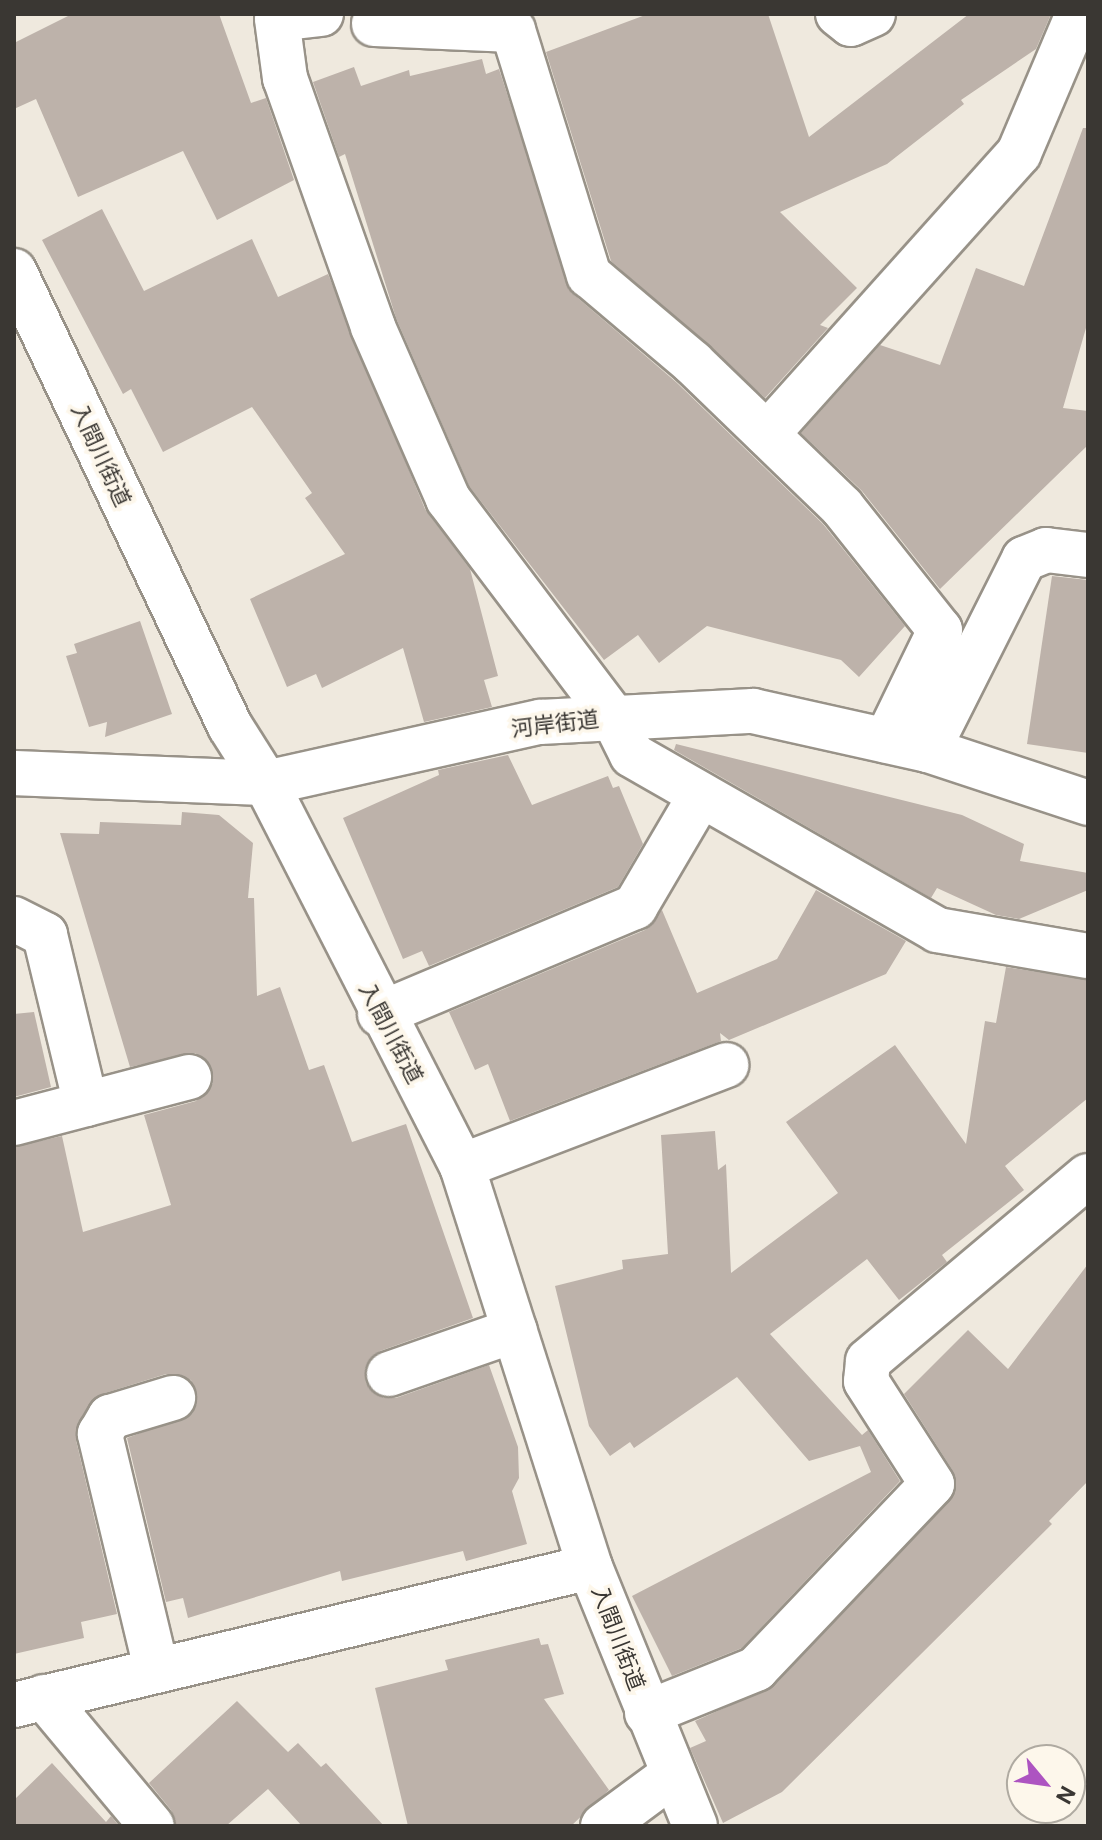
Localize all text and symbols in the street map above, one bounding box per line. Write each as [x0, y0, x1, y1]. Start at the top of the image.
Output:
street label: 入間川街道 [66, 400, 136, 510]
street label: 河岸街道 [510, 706, 600, 742]
street label: 入間川街道 [354, 978, 428, 1088]
street label: 入間川街道 [586, 1582, 650, 1694]
north arrow [1006, 1744, 1086, 1824]
text: N [1049, 1781, 1082, 1809]

